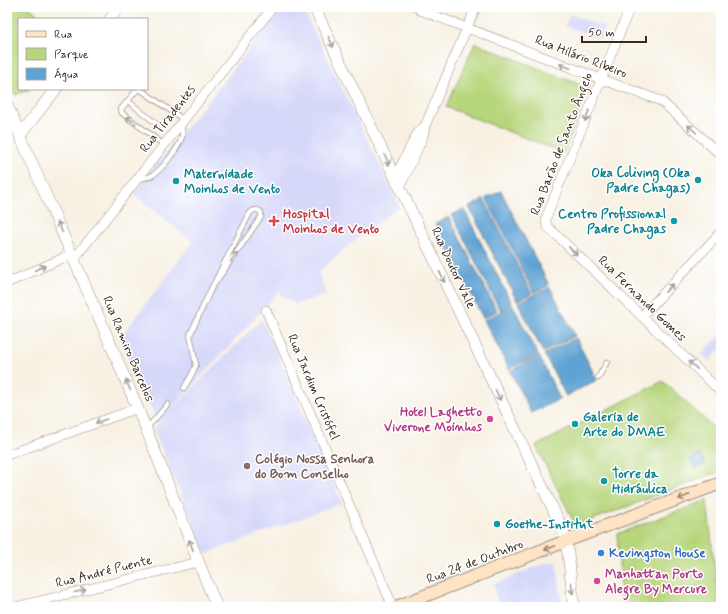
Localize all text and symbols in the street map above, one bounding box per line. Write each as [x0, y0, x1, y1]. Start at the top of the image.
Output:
legend [18, 18, 148, 90]
scale bar [582, 18, 646, 44]
text: 50 m [588, 25, 615, 41]
text: Rua [54, 27, 72, 43]
street label: Rua Hilário Ribeiro [532, 32, 630, 82]
one-way arrow [328, 36, 335, 48]
text: Parque [54, 47, 89, 63]
one-way arrow [560, 61, 572, 69]
text: Água [54, 67, 78, 83]
street label: Rua Barão de Santo Ângelo [527, 70, 599, 219]
street label: Rua Tiradentes [136, 82, 200, 156]
one-way arrow [583, 109, 590, 121]
one-way arrow [126, 115, 137, 124]
one-way arrow [687, 124, 697, 134]
one-way arrow [384, 153, 391, 165]
place label: Oka Coliving (Oka Padre Chagas) [591, 165, 690, 199]
place label: Maternidade Moinhos de Vento [184, 166, 280, 198]
marker: Oka Coliving (Oka Padre Chagas) [693, 175, 703, 185]
marker: Maternidade Moinhos de Vento [171, 176, 181, 186]
place label: Hospital Moinhos de Vento [283, 206, 379, 238]
place label: Centro Profissional Padre Chagas [558, 206, 666, 240]
marker: Hospital Moinhos de Vento [268, 215, 280, 227]
marker: Centro Profissional Padre Chagas [669, 216, 679, 226]
one-way arrow [56, 221, 64, 233]
street label: Rua Doutor Vale [427, 225, 479, 311]
one-way arrow [568, 246, 578, 256]
one-way arrow [230, 252, 238, 263]
street label: Rua Fernando Gomes [594, 252, 690, 346]
one-way arrow [33, 264, 45, 272]
one-way arrow [439, 271, 446, 283]
one-way arrow [664, 283, 673, 293]
street label: Rua Ramiro Barcelos [98, 294, 158, 405]
street label: Rua Jardim Cristófel [283, 331, 343, 443]
one-way arrow [688, 360, 698, 370]
one-way arrow [124, 380, 131, 392]
one-way arrow [495, 388, 502, 400]
place label: Hotel Laghetto Viverone Moinhos [384, 404, 482, 436]
place label: Galeria de Arte do DMAE [583, 409, 666, 441]
marker: Hotel Laghetto Viverone Moinhos [485, 414, 495, 424]
one-way arrow [94, 418, 107, 425]
marker: Galeria de Arte do DMAE [570, 419, 580, 429]
place label: Colégio Nossa Senhora do Bom Conselho [255, 451, 375, 483]
marker: Colégio Nossa Senhora do Bom Conselho [242, 461, 252, 471]
place label: Torre da Hidráulica [612, 466, 668, 498]
marker: Torre da Hidráulica [599, 476, 609, 486]
one-way arrow [679, 494, 691, 502]
place label: Goethe-Institut [505, 516, 594, 533]
marker: Goethe-Institut [492, 519, 502, 529]
street label: Rua 24 de Outubro [424, 536, 526, 588]
one-way arrow [187, 539, 195, 551]
one-way arrow [544, 544, 556, 552]
place label: Kevingston House [609, 545, 706, 563]
marker: Kevingston House [596, 548, 606, 558]
street label: Rua André Puente [54, 552, 154, 592]
place label: Manhattan Porto Alegre By Mercure [605, 566, 707, 601]
marker: Manhattan Porto Alegre By Mercure [592, 576, 602, 586]
one-way arrow [568, 581, 576, 594]
one-way arrow [73, 587, 86, 595]

